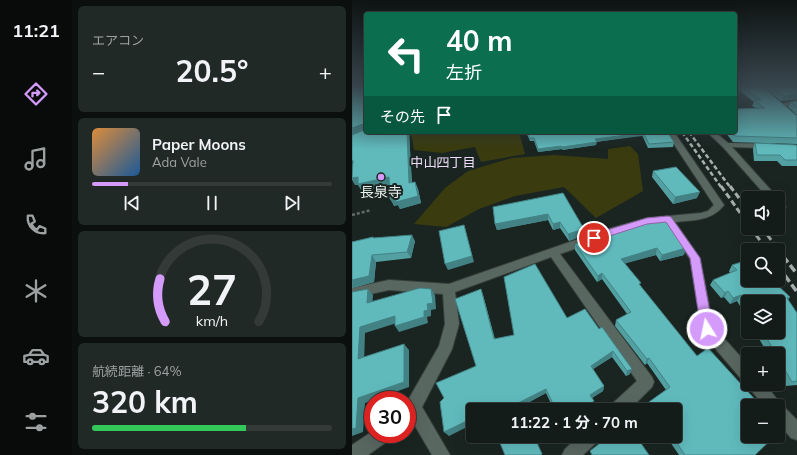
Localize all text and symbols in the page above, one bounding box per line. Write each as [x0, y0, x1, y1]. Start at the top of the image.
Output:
text: 11:21 [12, 19, 60, 42]
text: 40 m [446, 23, 512, 58]
icon: left [380, 28, 432, 80]
text: エアコン [92, 32, 144, 48]
text: 20.5° [176, 52, 248, 90]
text: − [92, 58, 105, 86]
text: + [319, 58, 332, 86]
text: 左折 [446, 61, 482, 84]
icon: directions [22, 80, 50, 108]
icon: arrive [433, 104, 455, 126]
text: その先 [380, 107, 425, 126]
text: Paper Moons [152, 135, 246, 154]
icon: music [22, 145, 50, 173]
text: Ada Vale [152, 154, 207, 170]
district label: 中山四丁目 [410, 154, 476, 170]
marker: 長泉寺 [376, 172, 386, 182]
place label: 長泉寺 [360, 183, 402, 201]
map controls [741, 191, 785, 443]
button: sound [741, 191, 785, 235]
icon: previous [121, 192, 143, 214]
icon: pause [201, 192, 223, 214]
icon: next [281, 192, 303, 214]
icon: phone [22, 211, 50, 239]
pin [577, 221, 611, 255]
icon: arrive [583, 227, 605, 249]
button: search [741, 243, 785, 287]
text: 27 [187, 262, 237, 314]
icon: climate [22, 277, 50, 305]
button: layers [741, 295, 785, 339]
position arrow [686, 308, 728, 350]
text: km/h [196, 311, 228, 329]
icon: car [22, 342, 50, 370]
button: + [741, 347, 785, 391]
text: 航続距離 · 64% [92, 363, 182, 379]
text: 320 km [92, 383, 198, 421]
speed limit sign: 30 [364, 391, 416, 443]
button: − [741, 399, 785, 443]
icon: filters [22, 408, 50, 436]
text: 11:22 · 1 分 · 70 m [510, 413, 638, 432]

